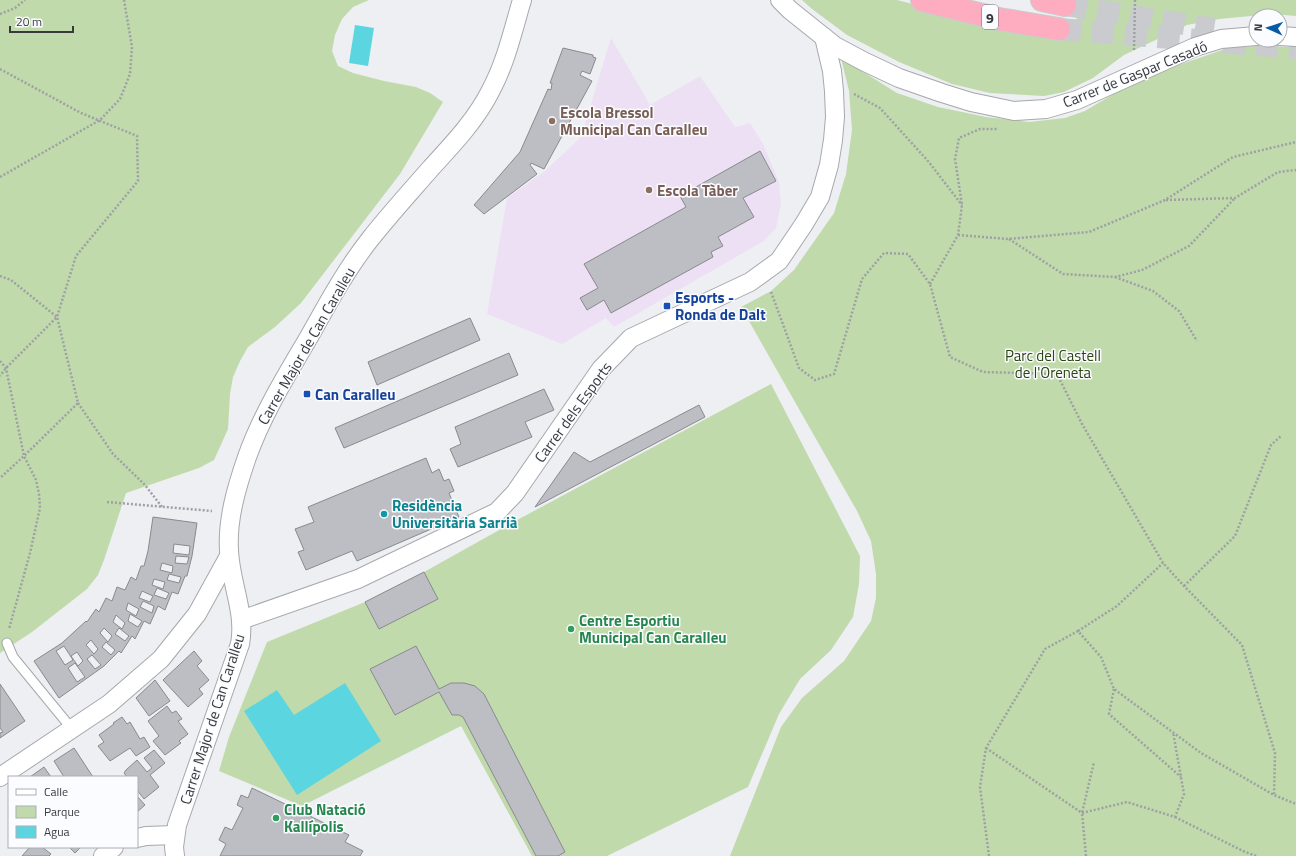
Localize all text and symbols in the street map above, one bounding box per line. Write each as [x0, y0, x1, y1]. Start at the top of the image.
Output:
road number: 9 [982, 5, 998, 29]
scale bar [10, 8, 73, 34]
north arrow [1248, 8, 1288, 48]
text: 20 m [16, 12, 42, 31]
text: N [1250, 23, 1266, 32]
street label: Carrer de Gaspar Casadó [1059, 34, 1211, 114]
place label: Escola Bressol Municipal Can Caralleu [560, 101, 708, 141]
marker: Escola Bressol Municipal Can Caralleu [547, 116, 557, 126]
place label: Escola Tàber [657, 179, 738, 202]
marker: Escola Tàber [644, 185, 654, 195]
street label: Carrer Major de Can Caralleu [254, 264, 358, 428]
place label: Esports - Ronda de Dalt [675, 286, 766, 326]
marker: Esports - Ronda de Dalt [662, 301, 672, 311]
park label: Parc del Castell de l'Oreneta [1005, 344, 1101, 384]
street label: Carrer dels Esports [529, 357, 618, 467]
place label: Can Caralleu [315, 385, 396, 403]
marker: Can Caralleu [302, 389, 312, 399]
place label: Residència Universitària Sarrià [392, 494, 518, 534]
marker: Residència Universitària Sarrià [379, 509, 389, 519]
place label: Centre Esportiu Municipal Can Caralleu [579, 609, 727, 649]
marker: Centre Esportiu Municipal Can Caralleu [566, 624, 576, 634]
street label: Carrer Major de Can Caralleu [173, 631, 251, 807]
legend [8, 776, 138, 848]
text: Calle [44, 782, 68, 801]
place label: Club Natació Kallípolis [284, 798, 366, 838]
text: Parque [44, 802, 80, 821]
marker: Club Natació Kallípolis [271, 813, 281, 823]
text: Agua [44, 822, 70, 841]

